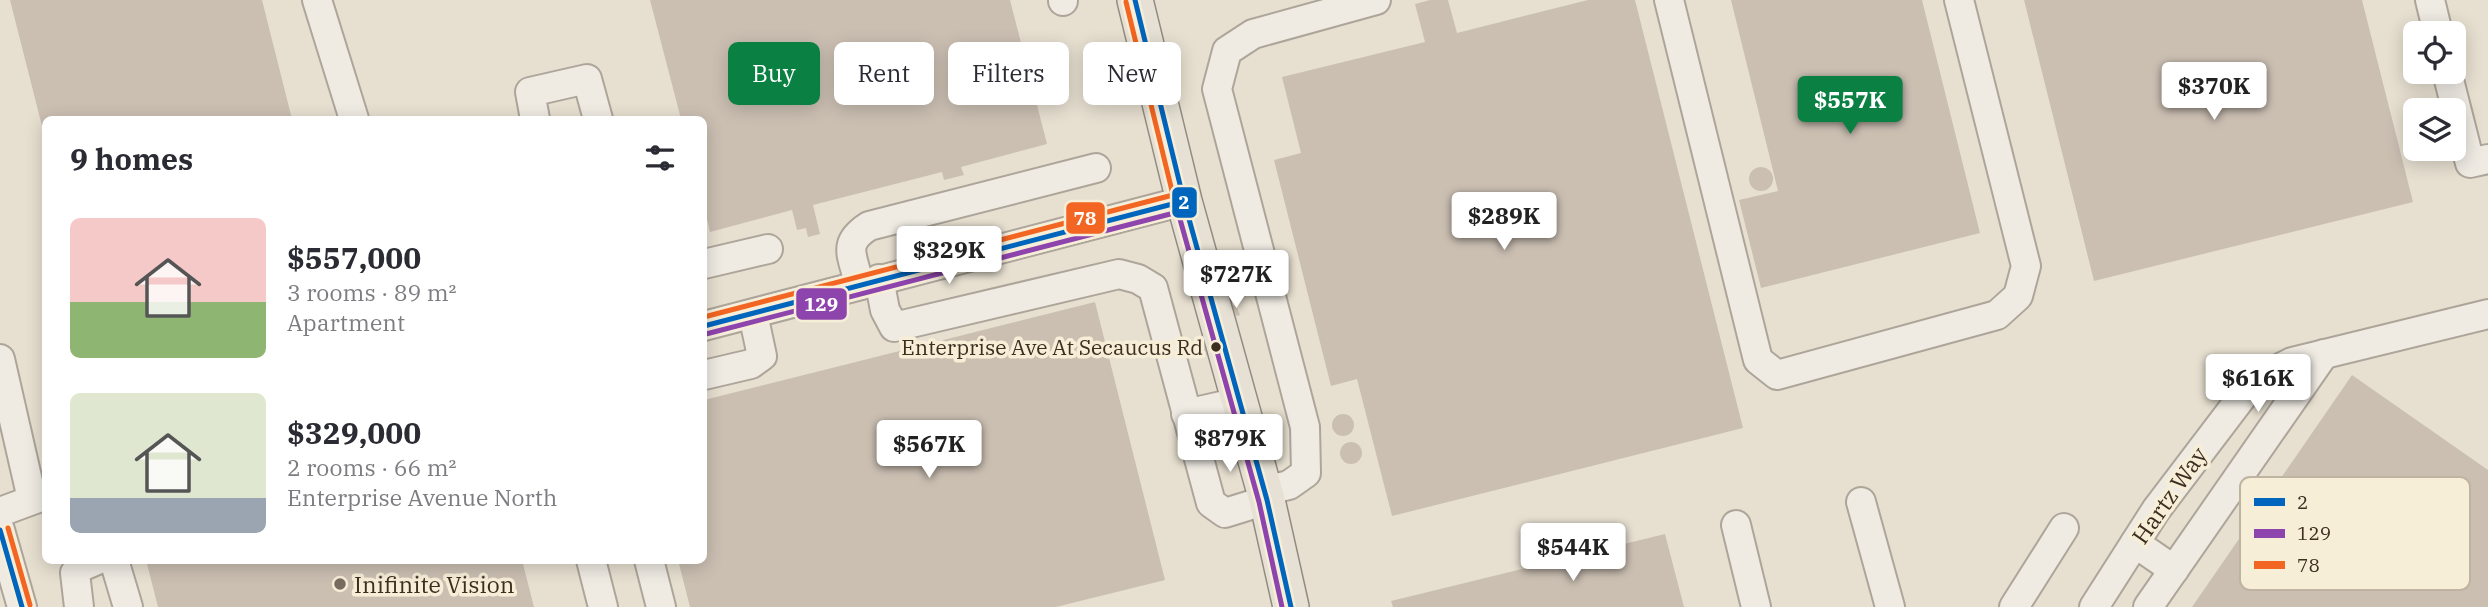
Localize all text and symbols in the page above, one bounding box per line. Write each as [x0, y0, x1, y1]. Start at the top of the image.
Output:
map controls [2403, 21, 2466, 161]
button: locate [2403, 21, 2466, 84]
chip: Buy [728, 42, 820, 105]
chip: Rent [834, 42, 934, 105]
chip: Filters [948, 42, 1069, 105]
chip: New [1083, 42, 1181, 105]
pin: $370K [2165, 62, 2263, 122]
text: $370K [2178, 70, 2250, 100]
pin: $557K [1801, 76, 1899, 136]
text: $557K [1814, 84, 1886, 114]
button: layers [2403, 98, 2466, 161]
text: 9 homes [70, 139, 193, 178]
icon: filters [641, 139, 679, 177]
line badge: 2 [1171, 186, 1198, 219]
text: 2 [1178, 190, 1190, 214]
pin: $289K [1455, 192, 1553, 252]
text: $289K [1468, 200, 1540, 230]
line badge: 78 [1065, 201, 1106, 235]
text: 78 [1074, 206, 1096, 230]
pin: $329K [900, 226, 998, 286]
text: $329K [913, 234, 985, 264]
text: $557,000 [287, 238, 421, 277]
icon: home [126, 246, 210, 330]
pin: $727K [1187, 250, 1285, 310]
text: $727K [1200, 258, 1272, 288]
text: 3 rooms · 89 m² [287, 277, 457, 307]
line badge: 129 [795, 287, 848, 321]
text: 129 [804, 292, 838, 316]
text: Apartment [287, 307, 405, 337]
place label: Enterprise Ave At Secaucus Rd [901, 333, 1203, 361]
marker: Enterprise Ave At Secaucus Rd [1209, 340, 1223, 354]
pin: $616K [2209, 354, 2307, 414]
text: $616K [2222, 362, 2294, 392]
text: $329,000 [287, 413, 421, 452]
pin: $879K [1181, 414, 1279, 474]
pin: $567K [880, 420, 978, 480]
icon: home [126, 421, 210, 505]
text: $879K [1194, 422, 1266, 452]
text: $567K [893, 428, 965, 458]
street label: Hartz Way [2125, 440, 2214, 549]
text: 2 rooms · 66 m² [287, 452, 457, 482]
legend [2240, 477, 2470, 590]
text: Enterprise Avenue North [287, 482, 557, 512]
text: 2 [2297, 490, 2308, 514]
text: 129 [2297, 521, 2331, 545]
pin: $544K [1524, 524, 1622, 583]
text: $544K [1537, 531, 1609, 561]
text: 78 [2297, 553, 2320, 577]
place label: Inifinite Vision [354, 569, 514, 599]
marker: Inifinite Vision [332, 576, 348, 592]

